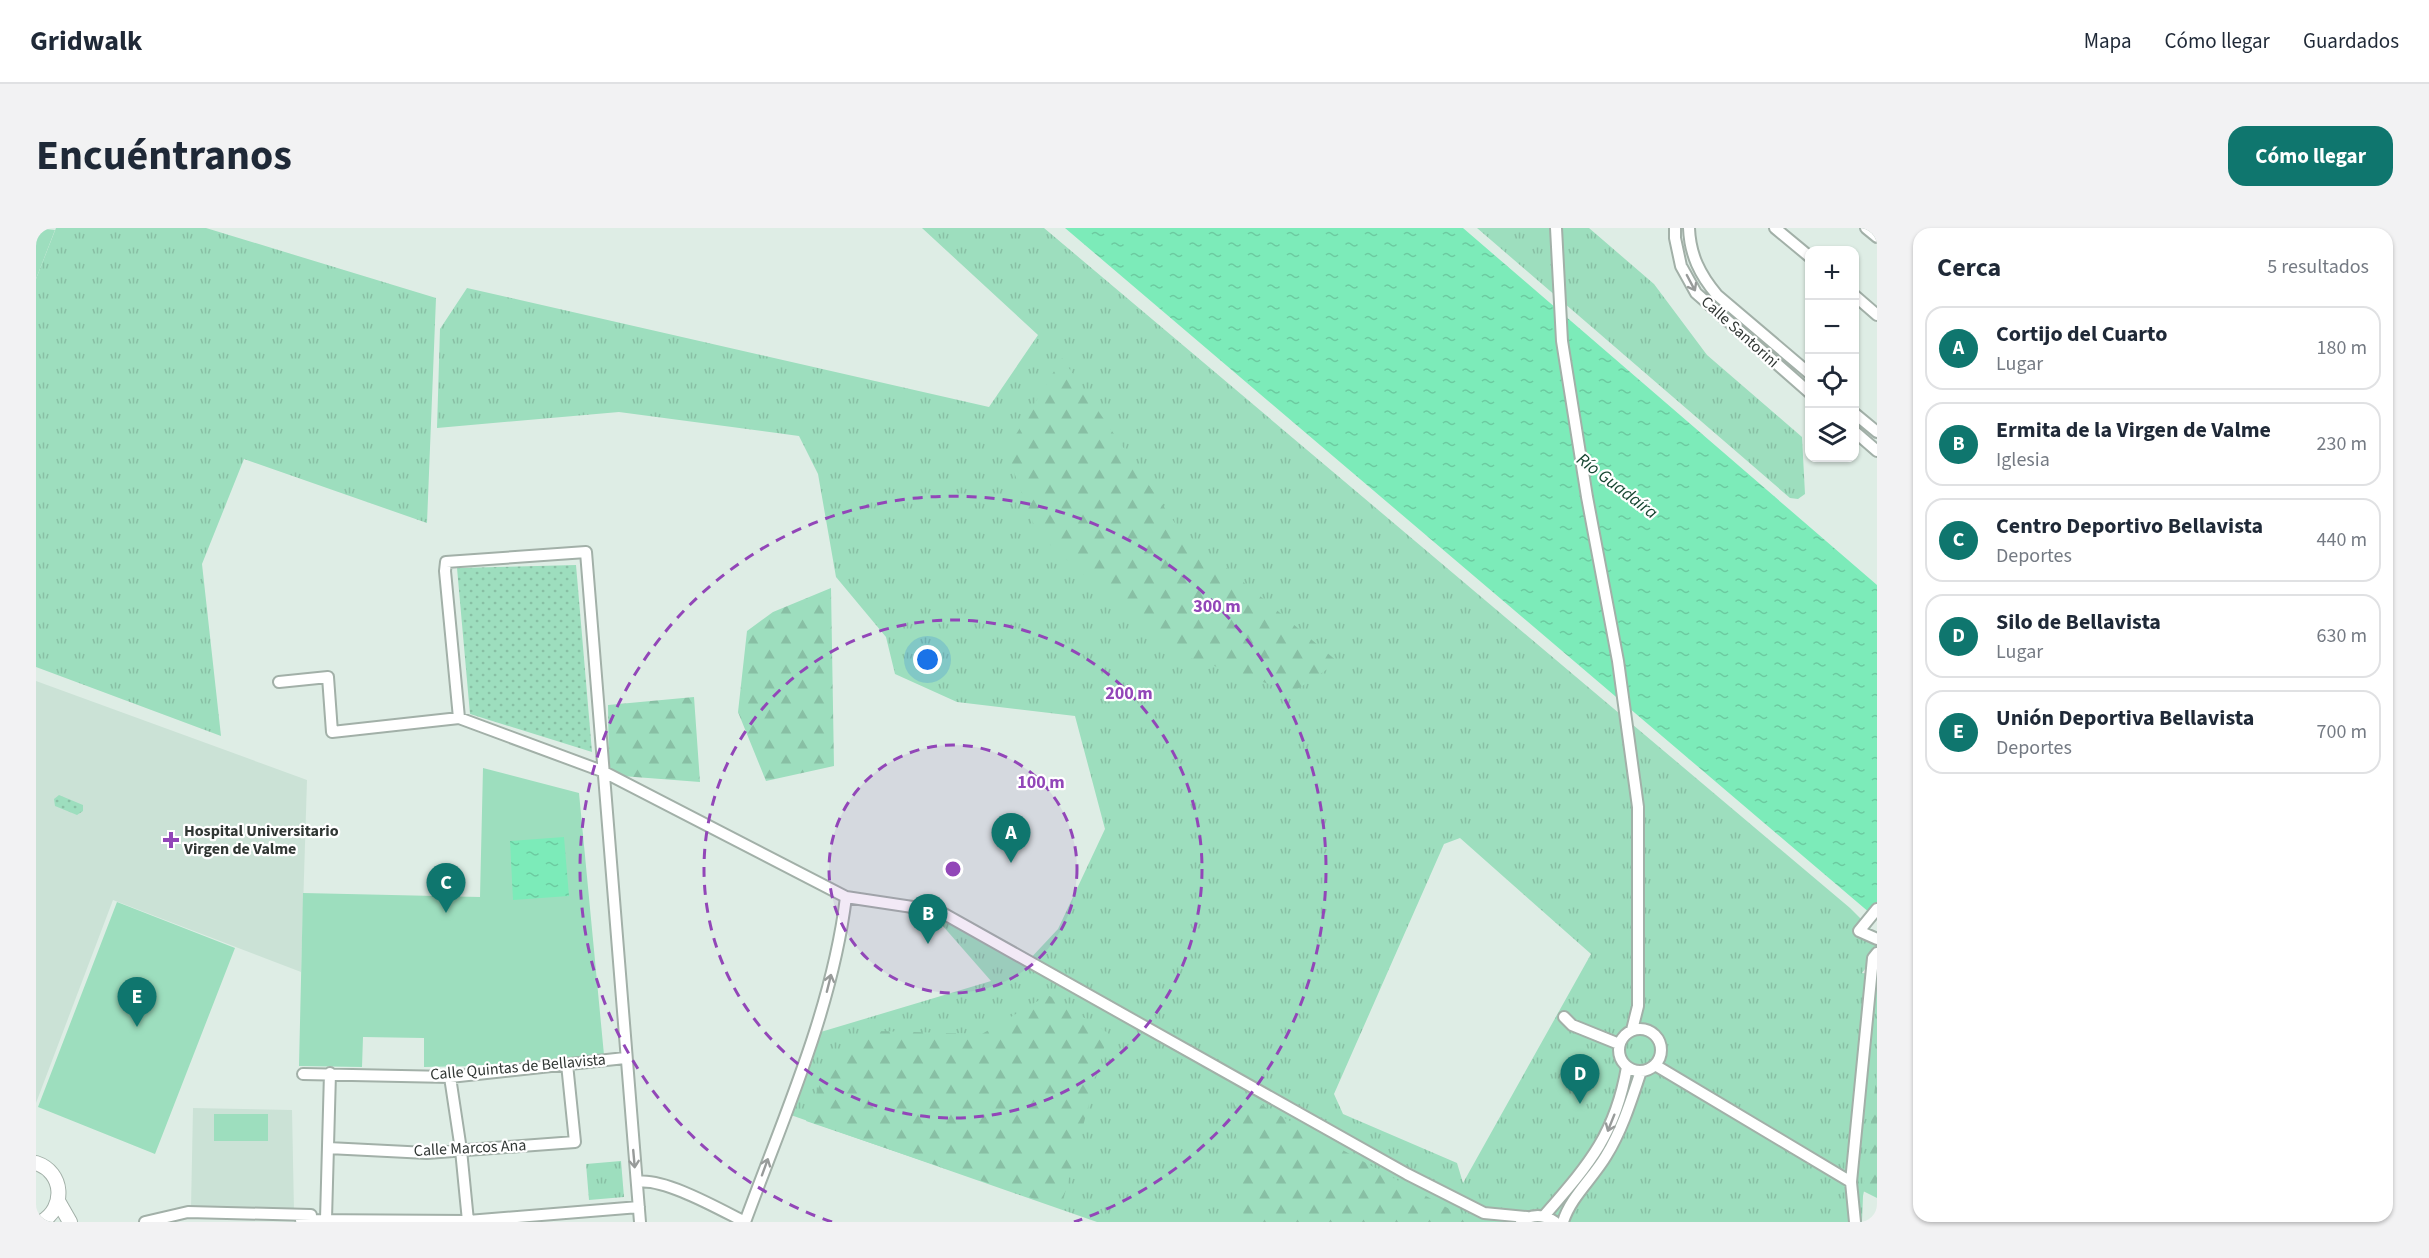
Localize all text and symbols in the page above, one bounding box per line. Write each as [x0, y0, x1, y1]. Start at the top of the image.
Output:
text: Gridwalk [30, 21, 142, 61]
text: Mapa [2084, 26, 2132, 56]
text: Cómo llegar [2165, 26, 2270, 56]
text: Guardados [2303, 26, 2399, 56]
text: Encuéntranos [36, 126, 292, 186]
button: Cómo llegar [2228, 126, 2393, 186]
map controls [1805, 246, 1859, 462]
button: + [1805, 246, 1859, 300]
text: Cerca [1937, 249, 2001, 286]
text: 5 resultados [2267, 253, 2369, 281]
one-way arrow [1686, 274, 1697, 292]
street label: Calle Santorini [1696, 291, 1784, 373]
button: − [1805, 300, 1859, 354]
text: Cortijo del Cuarto [1996, 318, 2167, 350]
text: A [1953, 334, 1964, 362]
text: 180 m [2317, 334, 2367, 362]
text: Lugar [1996, 350, 2043, 378]
button: locate [1805, 354, 1859, 408]
button: layers [1805, 408, 1859, 462]
text: Ermita de la Virgen de Valme [1996, 414, 2271, 446]
text: B [1952, 430, 1965, 458]
text: 230 m [2317, 430, 2367, 458]
text: Iglesia [1996, 446, 2050, 474]
water label: Río Guadaíra [1571, 447, 1663, 525]
text: Centro Deportivo Bellavista [1996, 510, 2263, 542]
text: C [1953, 526, 1964, 554]
text: 440 m [2317, 526, 2367, 554]
text: Deportes [1996, 542, 2072, 570]
text: 300 m [1193, 594, 1241, 619]
text: Silo de Bellavista [1996, 606, 2161, 638]
text: D [1952, 622, 1965, 650]
text: 630 m [2317, 622, 2367, 650]
text: Lugar [1996, 638, 2043, 666]
your location [913, 645, 942, 674]
text: 200 m [1105, 681, 1153, 706]
text: Unión Deportiva Bellavista [1996, 702, 2254, 734]
text: E [1953, 718, 1964, 746]
text: 700 m [2317, 718, 2367, 746]
text: Deportes [1996, 734, 2072, 762]
text: 100 m [1017, 770, 1065, 795]
pin: A [992, 814, 1030, 863]
place label: Hospital Universitario Virgen de Valme [183, 820, 339, 860]
marker: Hospital Universitario Virgen de Valme [162, 831, 180, 849]
centre of rings [943, 859, 963, 879]
pin: C [426, 864, 466, 913]
pin: B [908, 894, 948, 944]
one-way arrow [823, 974, 835, 993]
pin: E [118, 978, 156, 1027]
street label: Calle Quintas de Bellavista [429, 1048, 607, 1086]
pin: D [1560, 1054, 1600, 1104]
one-way arrow [1605, 1113, 1616, 1131]
street label: Calle Marcos Ana [413, 1134, 527, 1162]
one-way arrow [629, 1149, 640, 1168]
one-way arrow [761, 1158, 772, 1177]

